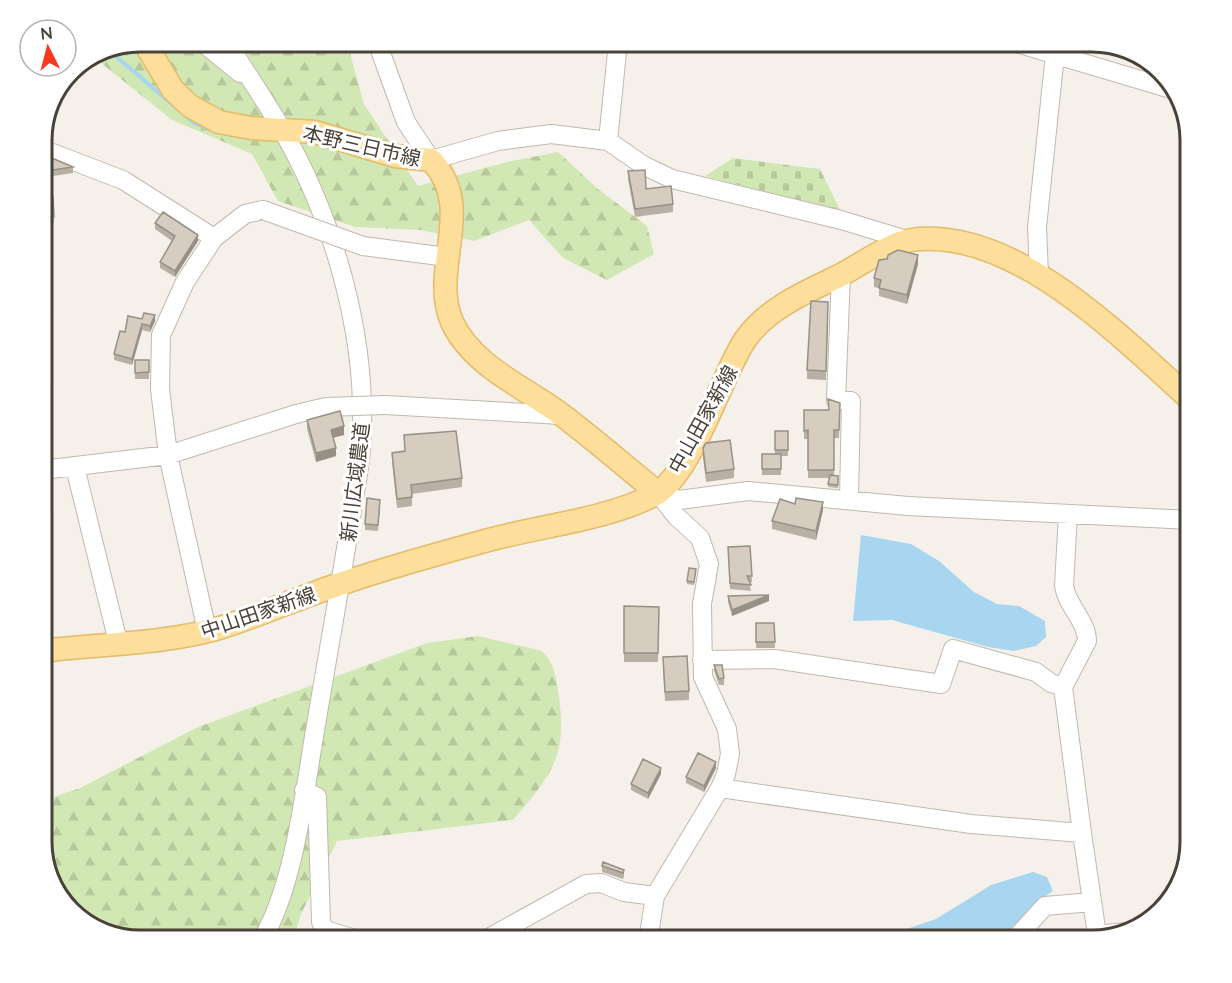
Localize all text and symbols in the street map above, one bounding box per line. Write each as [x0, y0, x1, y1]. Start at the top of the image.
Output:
north arrow [18, 18, 78, 78]
text: N [39, 22, 54, 43]
street label: 本野三日市線 [301, 120, 423, 170]
street label: 中山田家新線 [662, 361, 742, 477]
street label: 新川広域農道 [335, 421, 373, 543]
street label: 中山田家新線 [197, 581, 319, 643]

